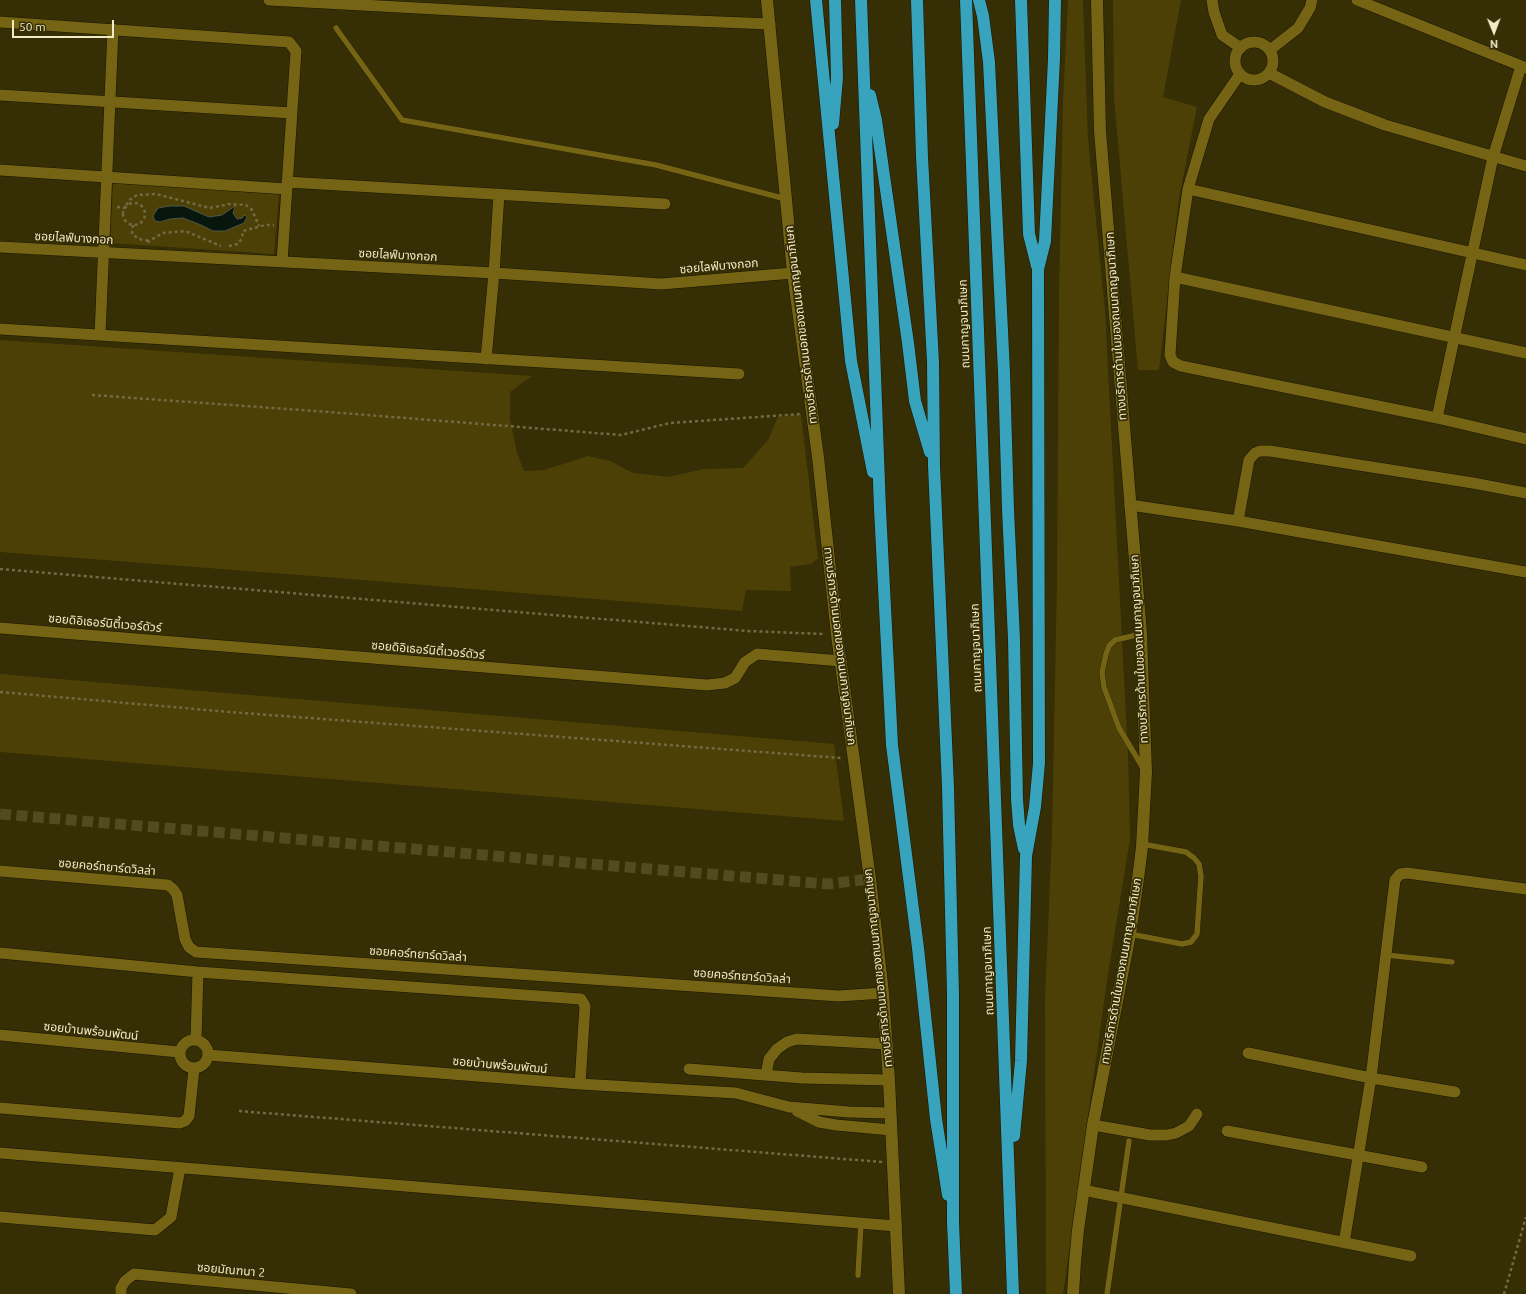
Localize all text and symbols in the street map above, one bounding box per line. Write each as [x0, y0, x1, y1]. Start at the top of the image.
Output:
scale bar [14, 12, 116, 38]
north arrow [1474, 12, 1514, 52]
text: 50 m [19, 20, 46, 33]
text: N [1490, 38, 1498, 50]
street label: ทางบริการด้านนอกของถนนกาญจนาภิเษก [782, 225, 820, 425]
street label: ซอยไลฟ์บางกอก [34, 229, 114, 247]
street label: ทางบริการด้านในของถนนกาญจนาภิเษก [1102, 231, 1130, 421]
street label: ซอยไลฟ์บางกอก [358, 246, 438, 264]
street label: ซอยไลฟ์บางกอก [679, 255, 759, 277]
street label: ถนนกาญจนาภิเษก [955, 279, 973, 369]
street label: ทางบริการด้านนอกของถนนกาญจนาภิเษก [821, 546, 859, 746]
street label: ทางบริการด้านในของถนนกาญจนาภิเษก [1127, 554, 1151, 744]
street label: ถนนกาญจนาภิเษก [967, 603, 985, 693]
street label: ซอยดิอิเธอร์นิตี้เวอร์ดัวร์ [48, 611, 162, 635]
street label: ซอยดิอิเธอร์นิตี้เวอร์ดัวร์ [371, 638, 485, 662]
street label: ซอยคอร์ทยาร์ดวิลล่า [58, 856, 156, 878]
street label: ทางบริการด้านนอกของถนนกาญจนาภิเษก [860, 868, 896, 1068]
street label: ทางบริการด้านในของถนนกาญจนาภิเษก [1098, 877, 1144, 1065]
street label: ถนนกาญจนาภิเษก [979, 926, 997, 1016]
street label: ซอยคอร์ทยาร์ดวิลล่า [369, 943, 467, 965]
street label: ซอยคอร์ทยาร์ดวิลล่า [693, 965, 791, 987]
street label: ซอยบ้านพร้อมพัฒน์ [43, 1019, 139, 1043]
street label: ซอยบ้านพร้อมพัฒน์ [452, 1054, 548, 1076]
street label: ซอยมัณฑนา 2 [196, 1260, 266, 1280]

